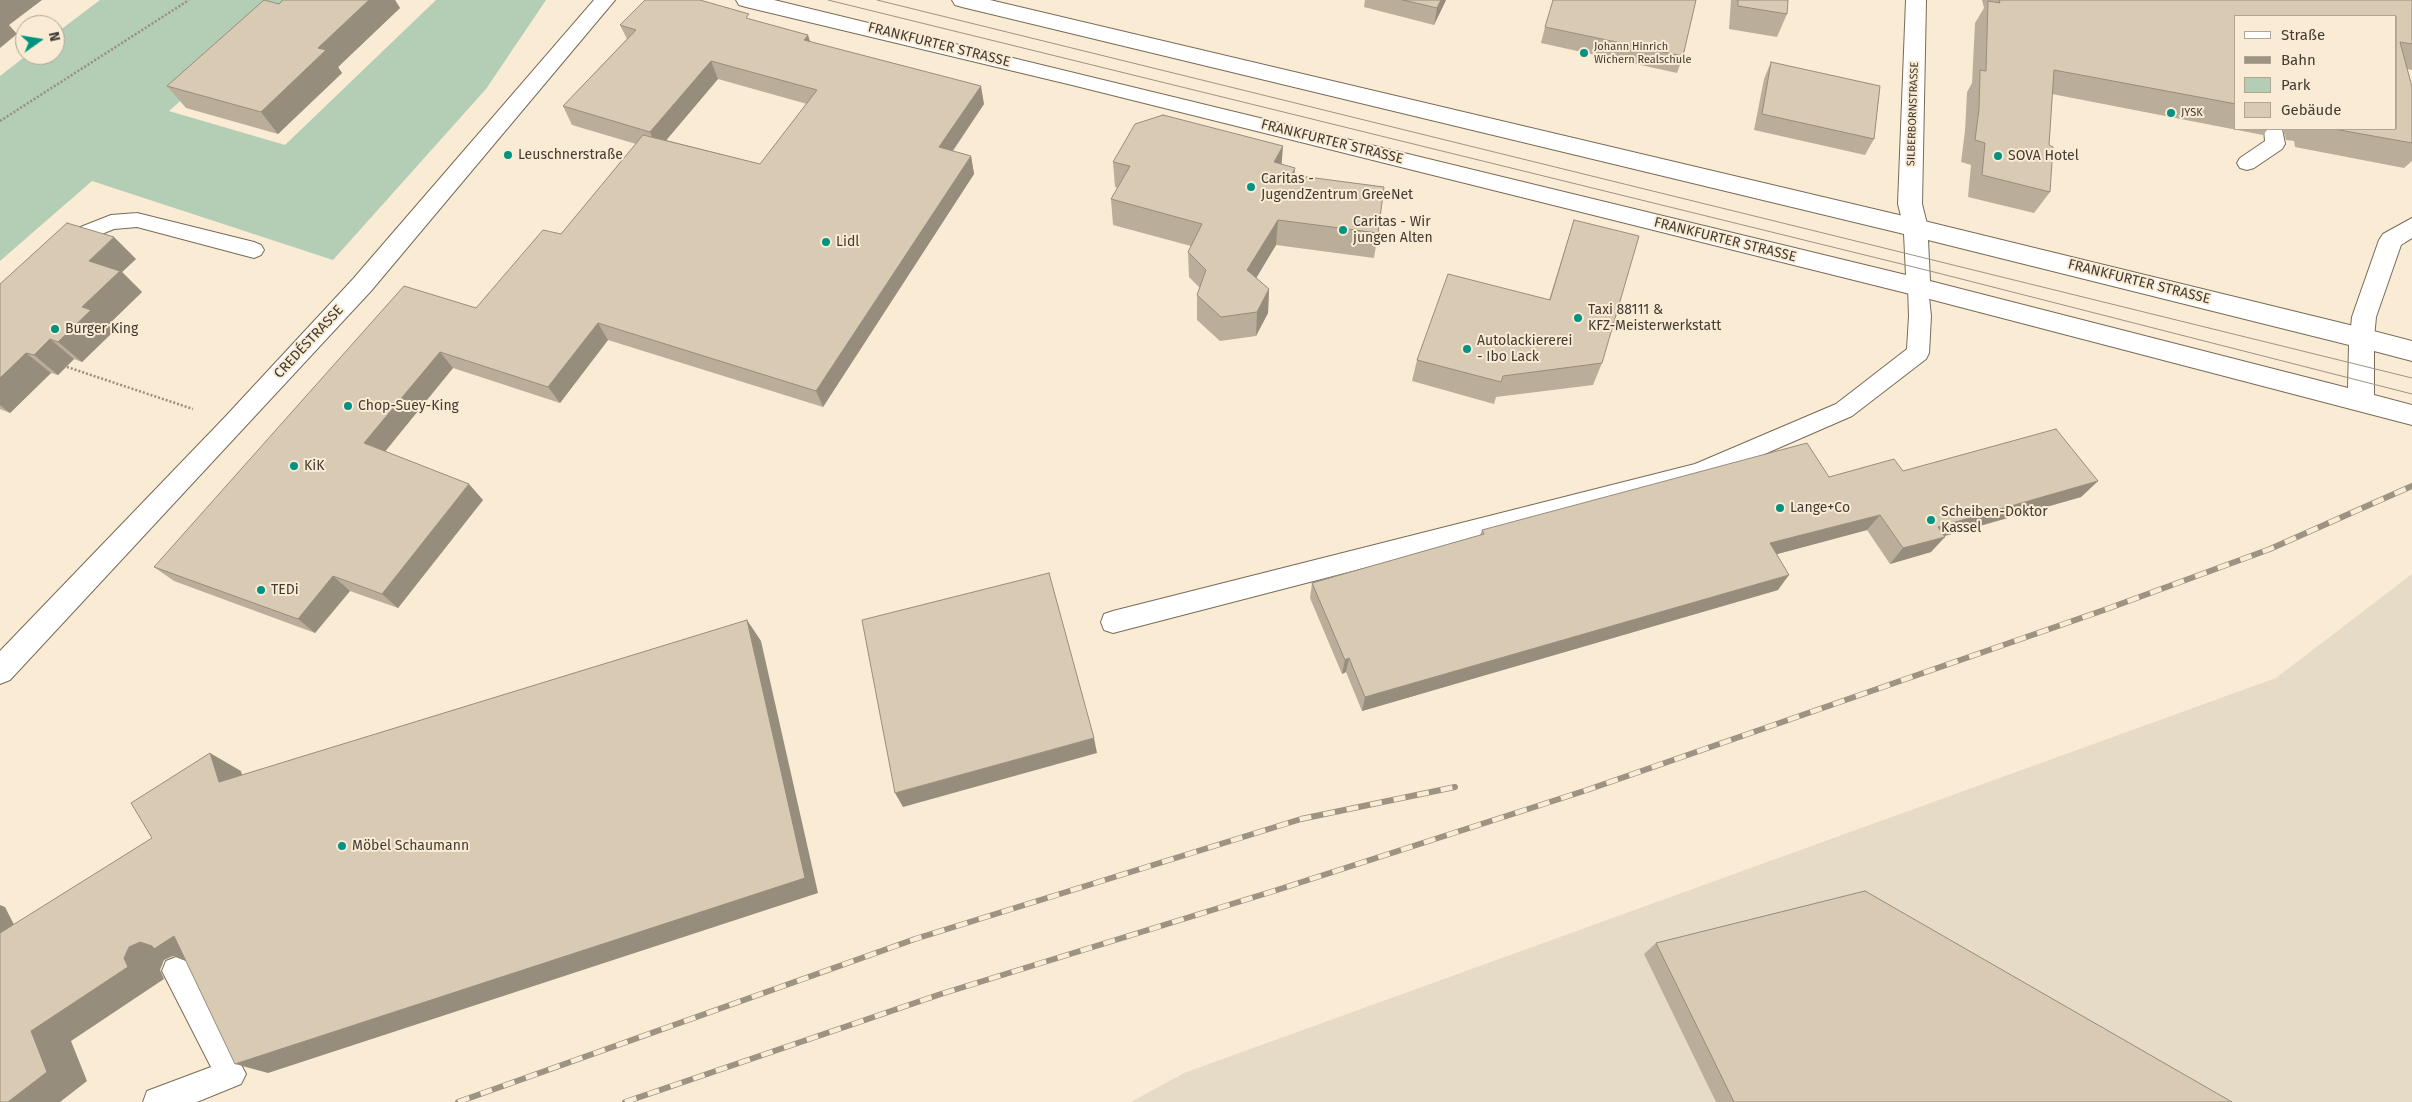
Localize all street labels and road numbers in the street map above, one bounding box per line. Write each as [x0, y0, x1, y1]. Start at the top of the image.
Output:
street label: FRANKFURTER STRASSE [866, 19, 1012, 71]
street label: SILBERBORNSTRASSE [1905, 62, 1921, 166]
street label: FRANKFURTER STRASSE [1259, 116, 1405, 168]
street label: FRANKFURTER STRASSE [1652, 214, 1798, 266]
street label: FRANKFURTER STRASSE [2066, 256, 2212, 308]
street label: CREDÉSTRASSE [271, 302, 347, 382]

